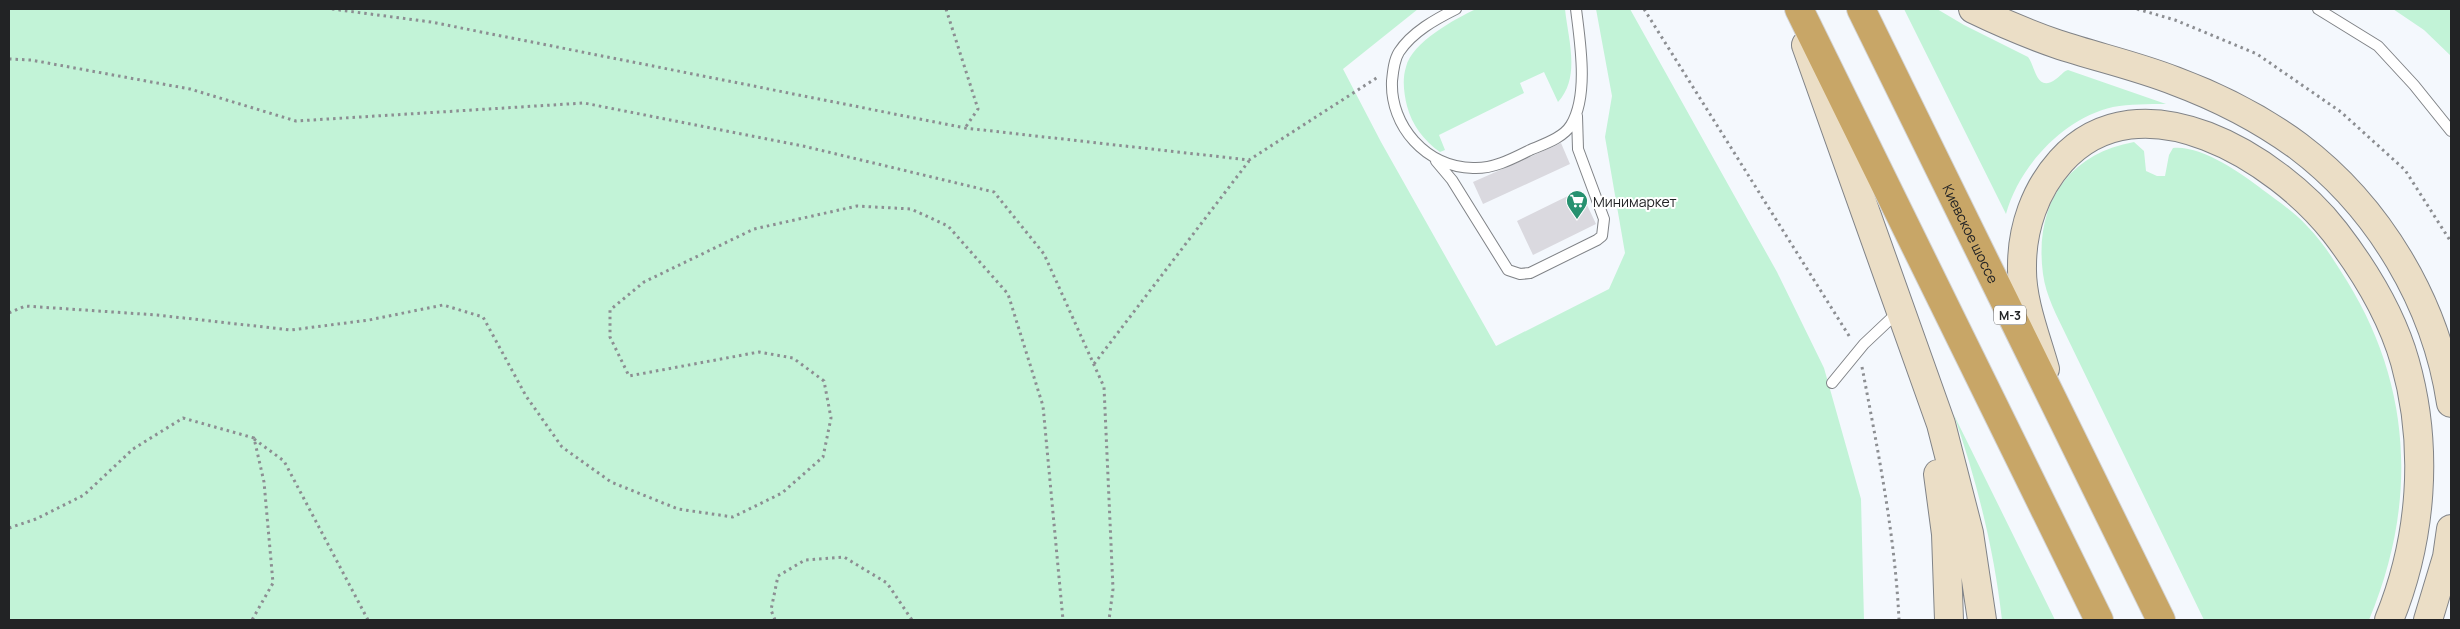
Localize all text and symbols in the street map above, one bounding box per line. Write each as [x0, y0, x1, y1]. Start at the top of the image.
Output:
street label: Киевское шоссе [1939, 181, 2004, 286]
supermarket icon: Минимаркет [1565, 189, 1589, 220]
place label: Минимаркет [1593, 192, 1677, 211]
road number: М-3 [1994, 306, 2026, 324]

